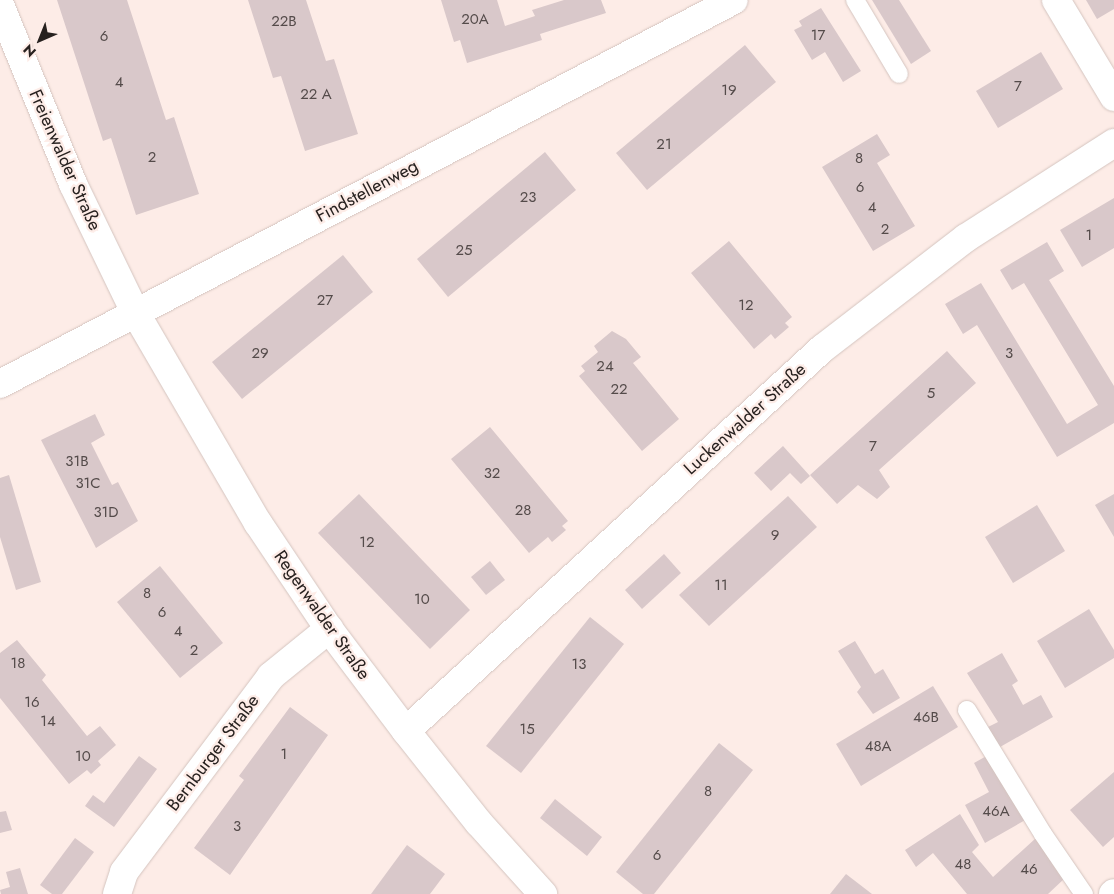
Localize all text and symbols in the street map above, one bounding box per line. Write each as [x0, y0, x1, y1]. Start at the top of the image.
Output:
house number: 20A [461, 11, 489, 29]
house number: 22B [271, 13, 297, 31]
north arrow [15, 15, 65, 65]
house number: 17 [811, 27, 825, 45]
house number: 6 [100, 28, 108, 46]
text: N [19, 40, 41, 62]
house number: 4 [115, 74, 123, 92]
house number: 7 [1014, 78, 1022, 96]
house number: 19 [721, 82, 737, 100]
street label: Freienwalder Straße [24, 86, 106, 234]
house number: 22 A [300, 86, 332, 104]
house number: 21 [656, 136, 672, 154]
house number: 2 [148, 149, 156, 167]
house number: 8 [855, 150, 863, 168]
street label: Findstellenweg [312, 155, 422, 227]
house number: 6 [856, 179, 864, 197]
house number: 23 [520, 189, 536, 207]
house number: 4 [868, 199, 876, 217]
house number: 2 [881, 221, 889, 239]
house number: 1 [1086, 227, 1092, 245]
house number: 25 [456, 242, 472, 260]
house number: 27 [317, 292, 333, 310]
house number: 12 [738, 297, 754, 315]
house number: 29 [251, 345, 269, 363]
house number: 3 [1005, 345, 1013, 363]
house number: 24 [596, 358, 614, 376]
street label: Luckenwalder Straße [680, 359, 810, 479]
house number: 22 [610, 381, 628, 399]
house number: 5 [927, 385, 935, 403]
house number: 7 [869, 438, 877, 456]
house number: 31B [65, 453, 89, 471]
house number: 32 [484, 465, 500, 483]
house number: 31C [75, 475, 101, 493]
house number: 28 [515, 502, 531, 520]
house number: 31D [93, 504, 119, 522]
house number: 9 [771, 527, 779, 545]
house number: 12 [359, 534, 375, 552]
street label: Regenwalder Straße [269, 546, 375, 684]
house number: 11 [714, 577, 728, 595]
house number: 8 [143, 585, 151, 603]
house number: 10 [414, 591, 430, 609]
house number: 6 [158, 604, 166, 622]
house number: 4 [174, 623, 182, 641]
house number: 2 [190, 642, 198, 660]
house number: 18 [11, 655, 25, 673]
house number: 13 [572, 656, 586, 674]
street label: Bernburger Straße [162, 691, 264, 815]
house number: 16 [24, 694, 40, 712]
house number: 46B [913, 709, 939, 727]
house number: 14 [40, 713, 56, 731]
house number: 15 [519, 721, 535, 739]
house number: 48A [865, 738, 891, 756]
house number: 1 [281, 746, 287, 764]
house number: 10 [75, 748, 91, 766]
house number: 8 [704, 783, 712, 801]
house number: 46A [982, 803, 1010, 821]
house number: 3 [233, 818, 241, 836]
house number: 6 [653, 847, 661, 865]
house number: 48 [955, 856, 971, 874]
house number: 46 [1020, 861, 1038, 879]

